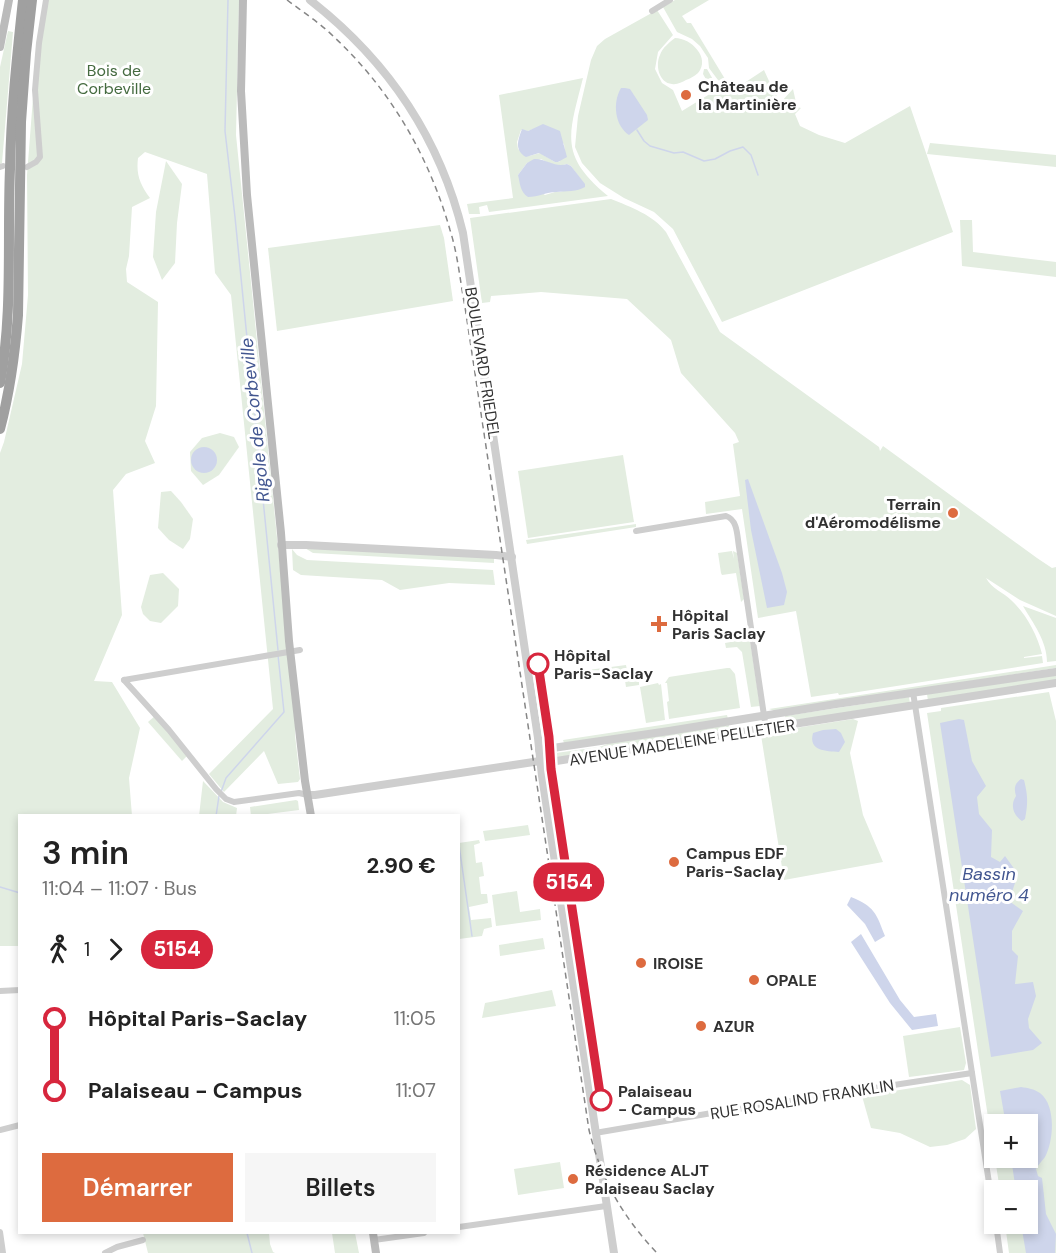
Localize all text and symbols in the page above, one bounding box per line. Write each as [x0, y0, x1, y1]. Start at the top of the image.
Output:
park label: Bois de Corbeville [77, 60, 151, 99]
place label: Château de la Martinière [698, 76, 797, 115]
marker: Château de la Martinière [679, 88, 693, 102]
street label: BOULEVARD FRIEDEL [460, 285, 505, 441]
water label: Rigole de Corbeville [234, 337, 276, 503]
place label: Terrain d'Aéromodélisme [805, 494, 941, 533]
marker: Terrain d'Aéromodélisme [946, 506, 960, 520]
place label: Hôpital Paris Saclay [672, 605, 766, 644]
marker: Hôpital Paris Saclay [650, 615, 668, 633]
place label: Hôpital Paris-Saclay [554, 645, 653, 684]
marker: Hôpital Paris-Saclay [527, 653, 549, 675]
street label: AVENUE MADELEINE PELLETIER [567, 714, 797, 771]
text: 3 min [42, 831, 129, 874]
place label: Campus EDF Paris-Saclay [686, 843, 785, 882]
text: 2.90 € [366, 851, 436, 880]
marker: Campus EDF Paris-Saclay [667, 855, 681, 869]
line badge: 5154 [527, 862, 611, 902]
water label: Bassin numéro 4 [949, 862, 1029, 907]
text: 5154 [545, 868, 593, 896]
text: 11:04 – 11:07 · Bus [42, 875, 197, 901]
icon: walk [42, 933, 75, 966]
icon: forward [99, 933, 132, 966]
text: 5154 [153, 935, 201, 963]
text: 1 [84, 936, 90, 962]
place label: IROISE [653, 953, 703, 974]
marker: IROISE [634, 956, 648, 970]
place label: OPALE [766, 970, 817, 991]
marker: OPALE [747, 973, 761, 987]
text: Hôpital Paris-Saclay [88, 1004, 307, 1033]
text: 11:05 [394, 1005, 436, 1031]
place label: AZUR [713, 1016, 755, 1037]
marker: AZUR [694, 1019, 708, 1033]
street label: RUE ROSALIND FRANKLIN [709, 1075, 896, 1124]
text: Palaiseau - Campus [88, 1076, 302, 1105]
text: 11:07 [395, 1077, 436, 1103]
place label: Palaiseau - Campus [618, 1081, 696, 1120]
marker: Palaiseau - Campus [590, 1089, 612, 1111]
map controls [984, 1114, 1038, 1234]
button: + [984, 1114, 1038, 1168]
button: Démarrer [42, 1153, 233, 1222]
button: Billets [245, 1153, 436, 1222]
place label: Résidence ALJT Palaiseau Saclay [585, 1160, 715, 1199]
marker: Résidence ALJT Palaiseau Saclay [566, 1172, 580, 1186]
button: − [984, 1180, 1038, 1234]

